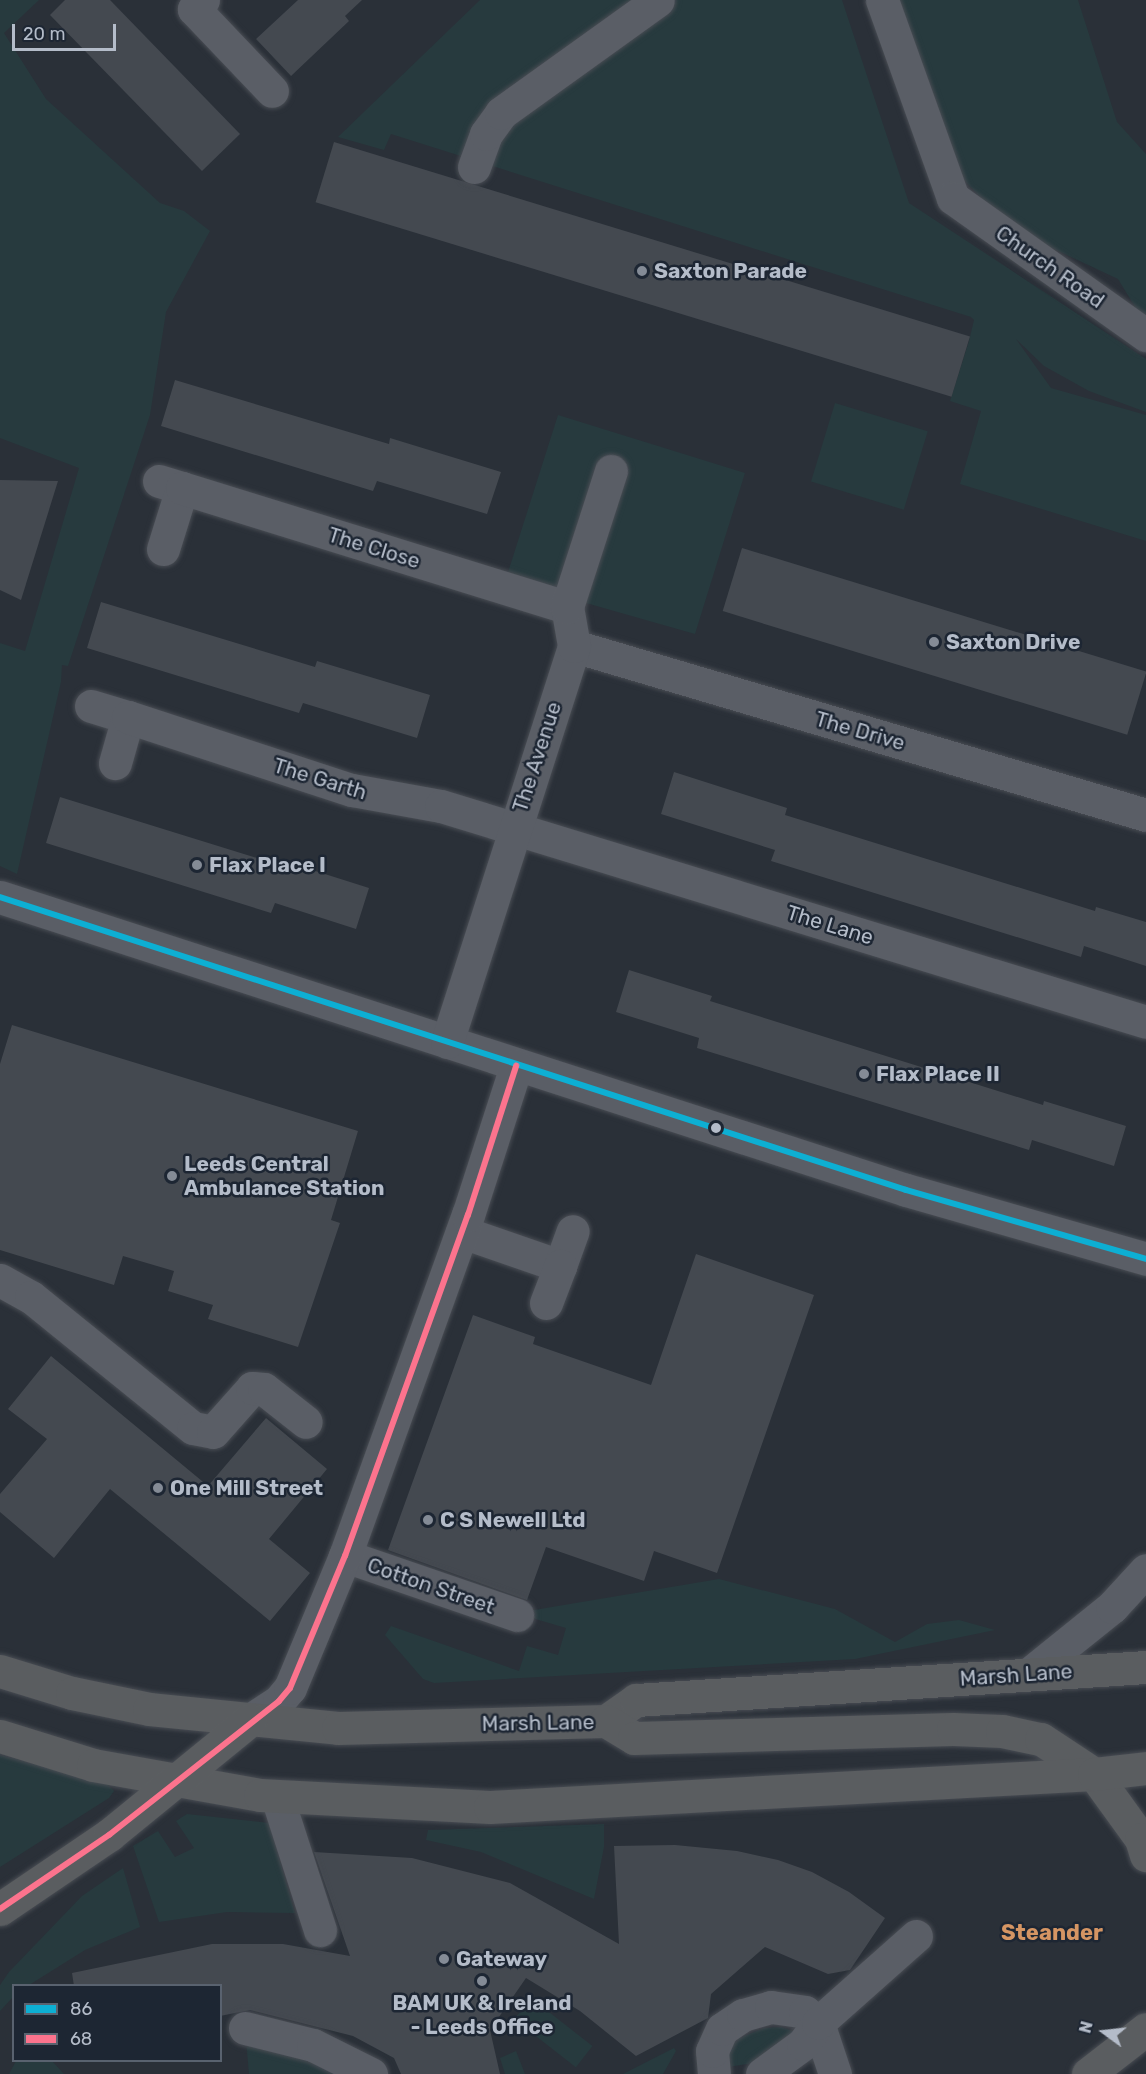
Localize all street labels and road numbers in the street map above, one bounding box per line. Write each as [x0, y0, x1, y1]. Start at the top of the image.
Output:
street label: Church Road [991, 220, 1109, 314]
street label: The Close [325, 522, 423, 574]
street label: The Avenue [507, 698, 567, 816]
street label: The Drive [812, 706, 908, 756]
street label: The Garth [270, 753, 370, 805]
street label: The Lane [784, 900, 876, 950]
street label: Cotton Street [364, 1552, 498, 1620]
street label: Marsh Lane [959, 1658, 1073, 1692]
street label: Marsh Lane [481, 1709, 595, 1737]

